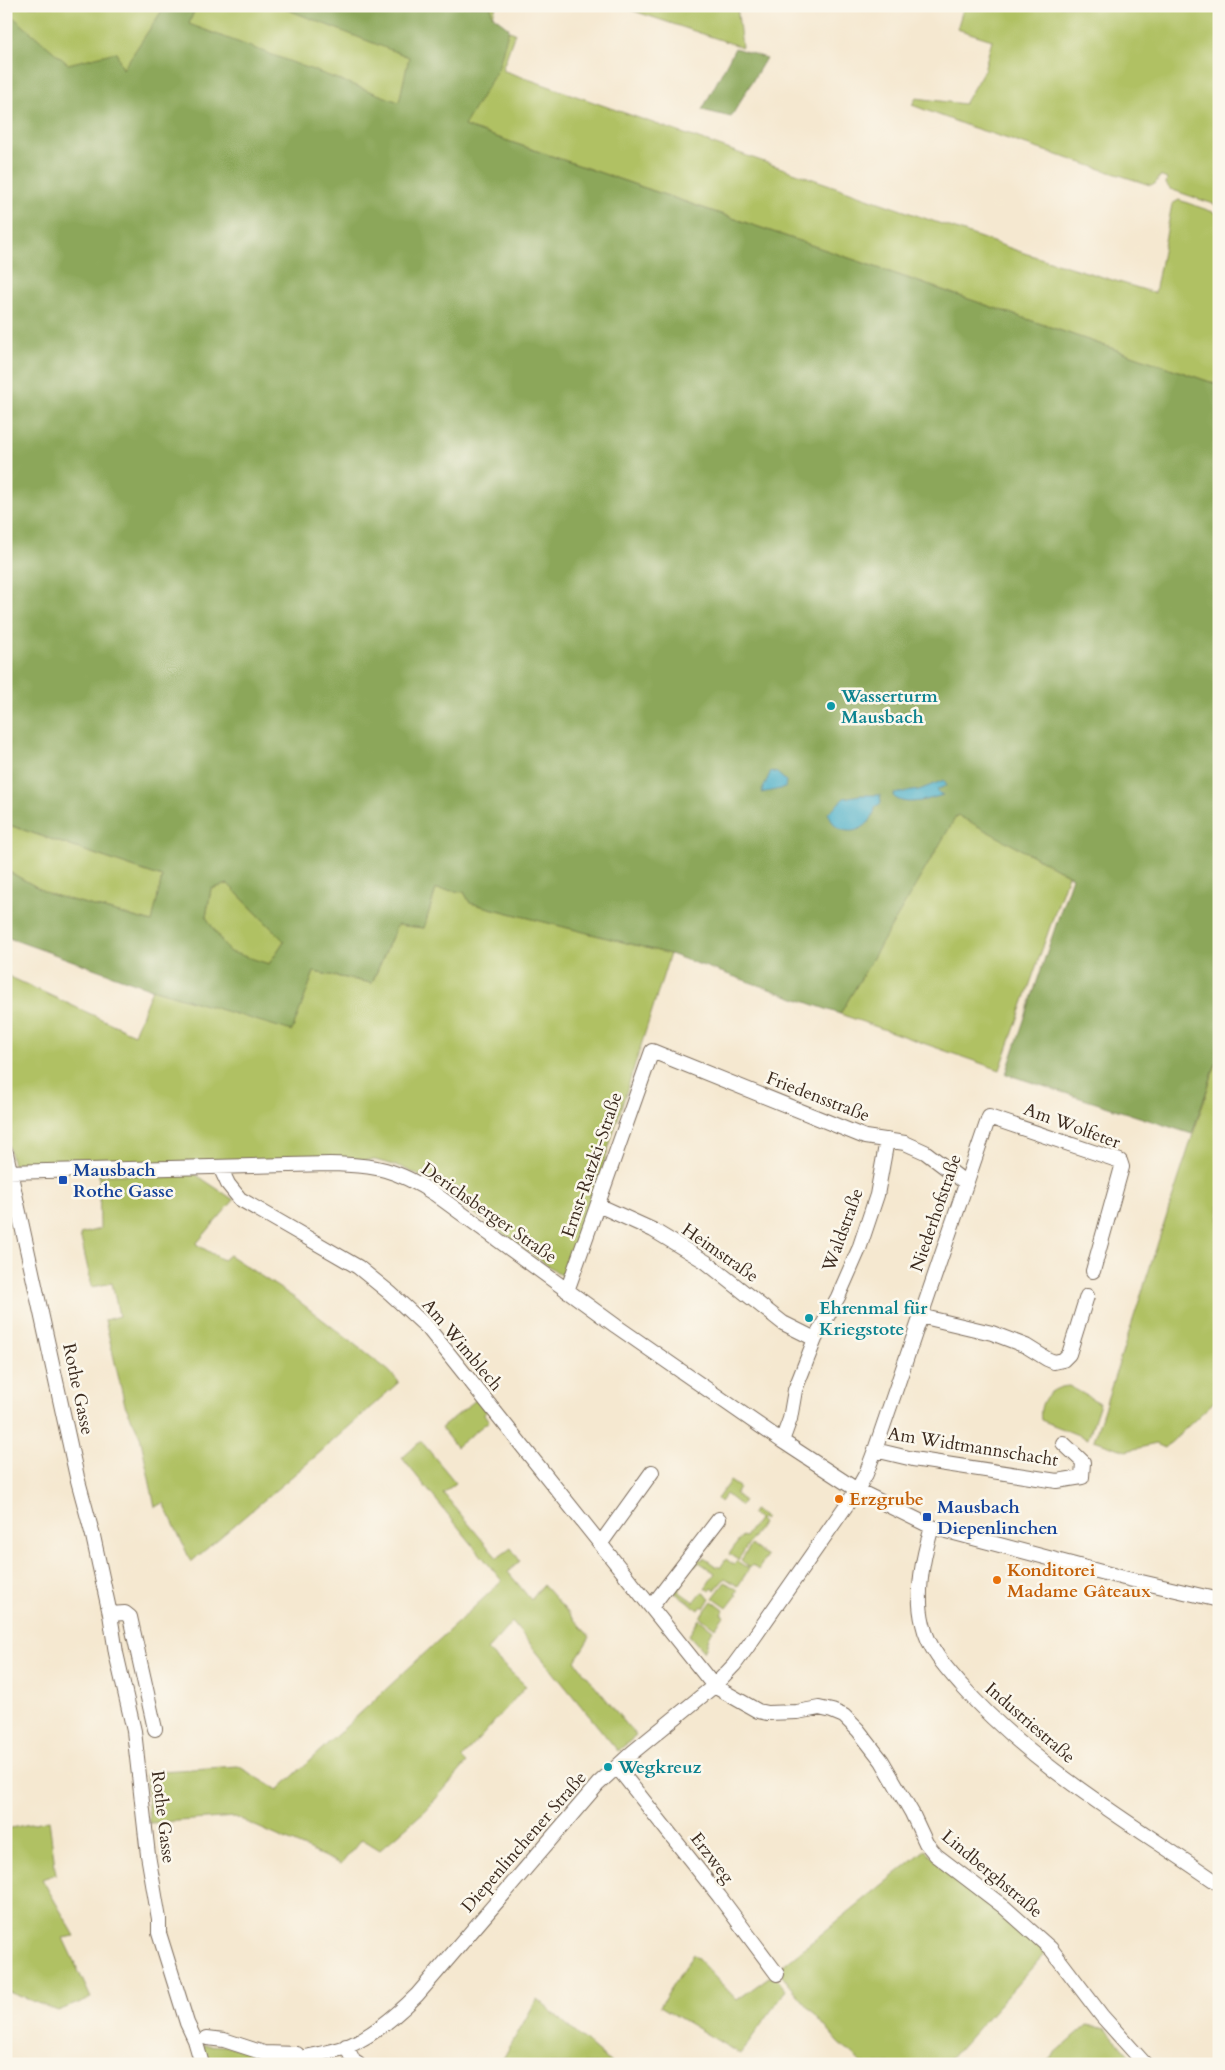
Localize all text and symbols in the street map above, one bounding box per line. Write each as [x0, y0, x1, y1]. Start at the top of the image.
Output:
place label: Wasserturm Mausbach [840, 684, 938, 730]
marker: Wasserturm Mausbach [825, 700, 837, 712]
street label: Friedensstraße [763, 1066, 873, 1128]
street label: Ernst-Ratzki-Straße [555, 1089, 629, 1241]
street label: Am Wolfeter [1020, 1097, 1124, 1155]
street label: Niederhofstraße [904, 1151, 968, 1275]
street label: Derichsberger Straße [416, 1157, 562, 1269]
place label: Mausbach Rothe Gasse [73, 1158, 174, 1204]
marker: Mausbach Rothe Gasse [57, 1174, 69, 1186]
street label: Waldstraße [816, 1185, 870, 1276]
street label: Heimstraße [677, 1217, 763, 1289]
street label: Am Wimblech [416, 1293, 508, 1397]
place label: Ehrenmal für Kriegstote [819, 1296, 928, 1342]
marker: Ehrenmal für Kriegstote [803, 1312, 815, 1324]
street label: Rothe Gasse [56, 1341, 100, 1437]
street label: Am Widtmannschacht [886, 1421, 1060, 1473]
place label: Erzgrube [849, 1487, 924, 1512]
marker: Erzgrube [833, 1493, 845, 1505]
place label: Mausbach Diepenlinchen [937, 1495, 1058, 1541]
marker: Mausbach Diepenlinchen [921, 1511, 933, 1523]
place label: Konditorei Madame Gâteaux [1007, 1558, 1151, 1604]
marker: Konditorei Madame Gâteaux [991, 1574, 1003, 1586]
street label: Industriestraße [979, 1677, 1081, 1769]
place label: Wegkreuz [617, 1755, 702, 1780]
marker: Wegkreuz [602, 1761, 614, 1773]
street label: Diepenlinchener Straße [456, 1766, 592, 1918]
street label: Rothe Gasse [145, 1769, 181, 1865]
street label: Lindberghstraße [936, 1824, 1048, 1924]
street label: Erzweg [684, 1827, 740, 1889]

